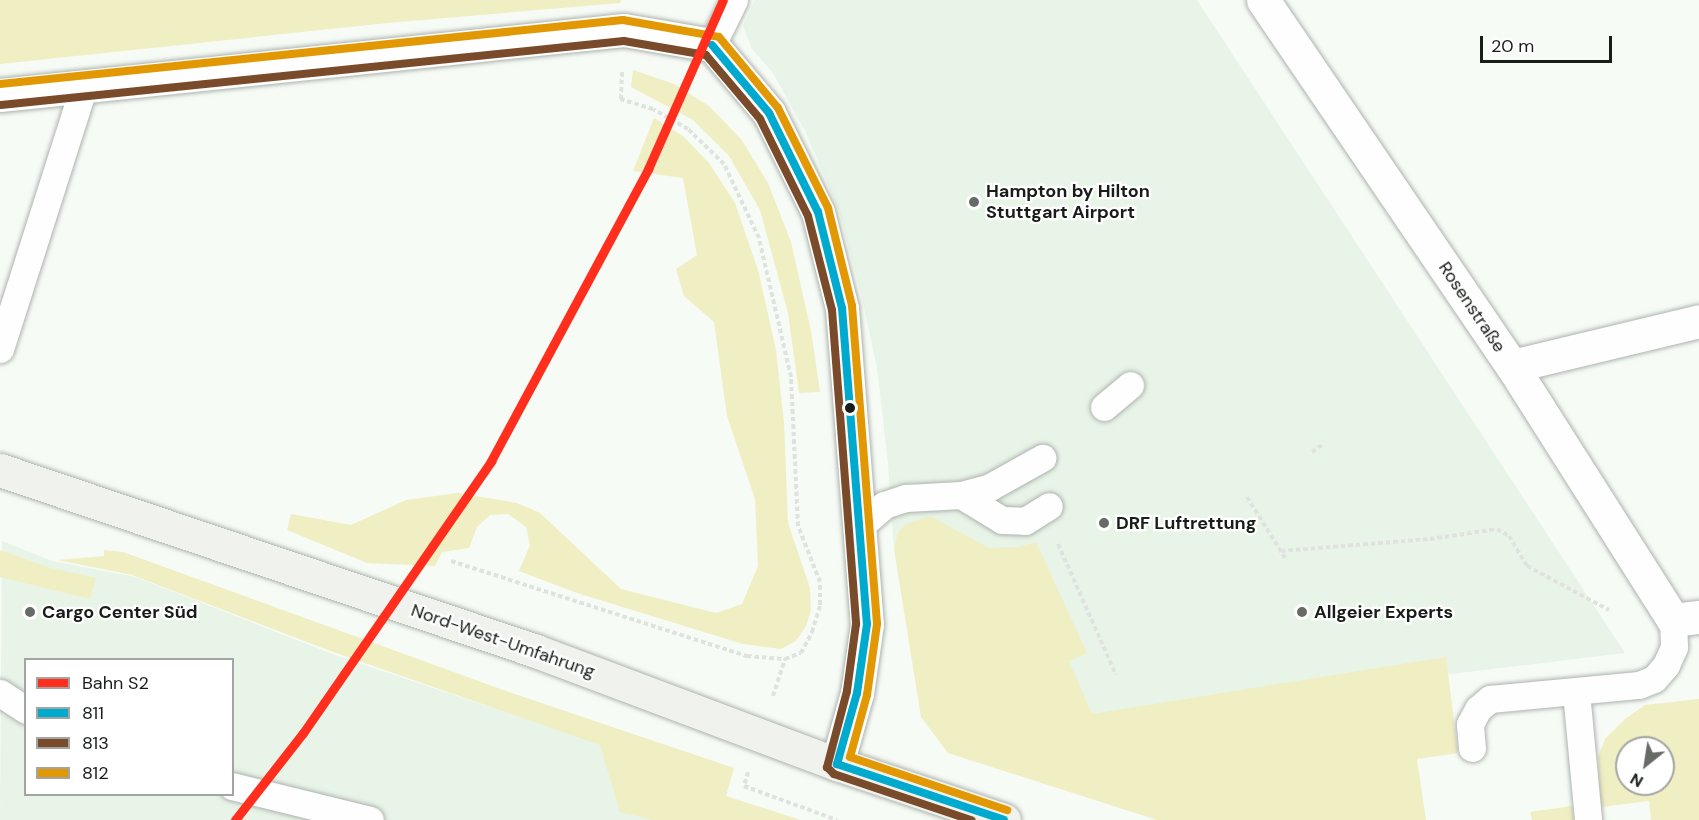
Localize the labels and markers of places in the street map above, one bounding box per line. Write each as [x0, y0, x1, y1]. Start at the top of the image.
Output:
place label: Hampton by Hilton Stuttgart Airport [986, 181, 1150, 224]
marker: Hampton by Hilton Stuttgart Airport [967, 195, 981, 209]
unlabelled marker [844, 402, 856, 414]
place label: DRF Luftrettung [1116, 512, 1256, 534]
marker: DRF Luftrettung [1097, 516, 1111, 530]
place label: Cargo Center Süd [42, 601, 198, 623]
place label: Allgeier Experts [1314, 601, 1453, 623]
marker: Cargo Center Süd [23, 605, 37, 619]
marker: Allgeier Experts [1295, 605, 1309, 619]

